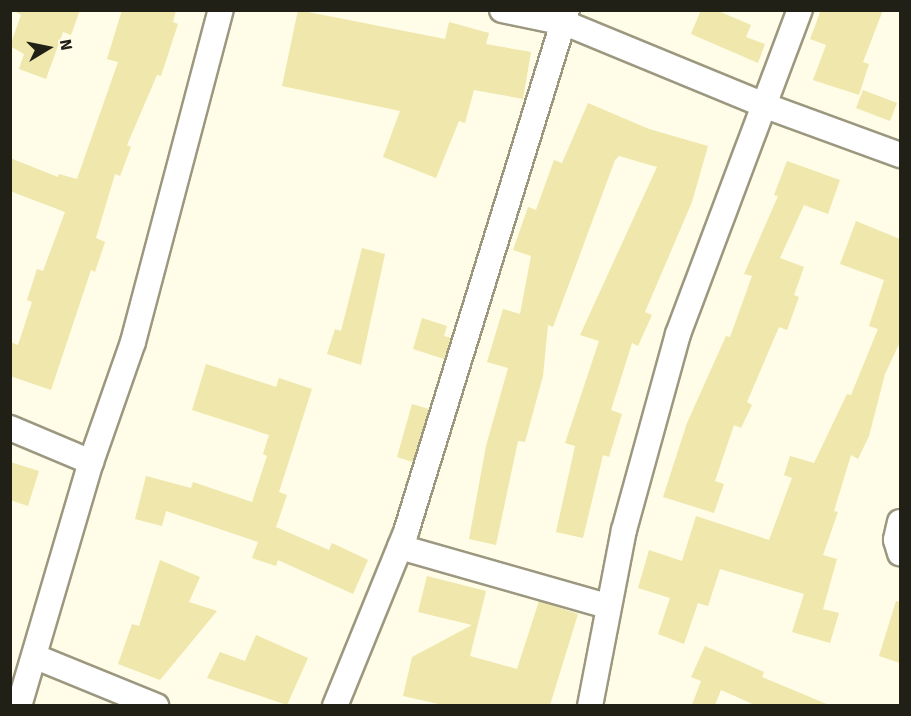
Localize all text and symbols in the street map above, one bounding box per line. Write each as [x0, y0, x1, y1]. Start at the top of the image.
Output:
north arrow [18, 18, 78, 78]
text: N [55, 38, 77, 52]

